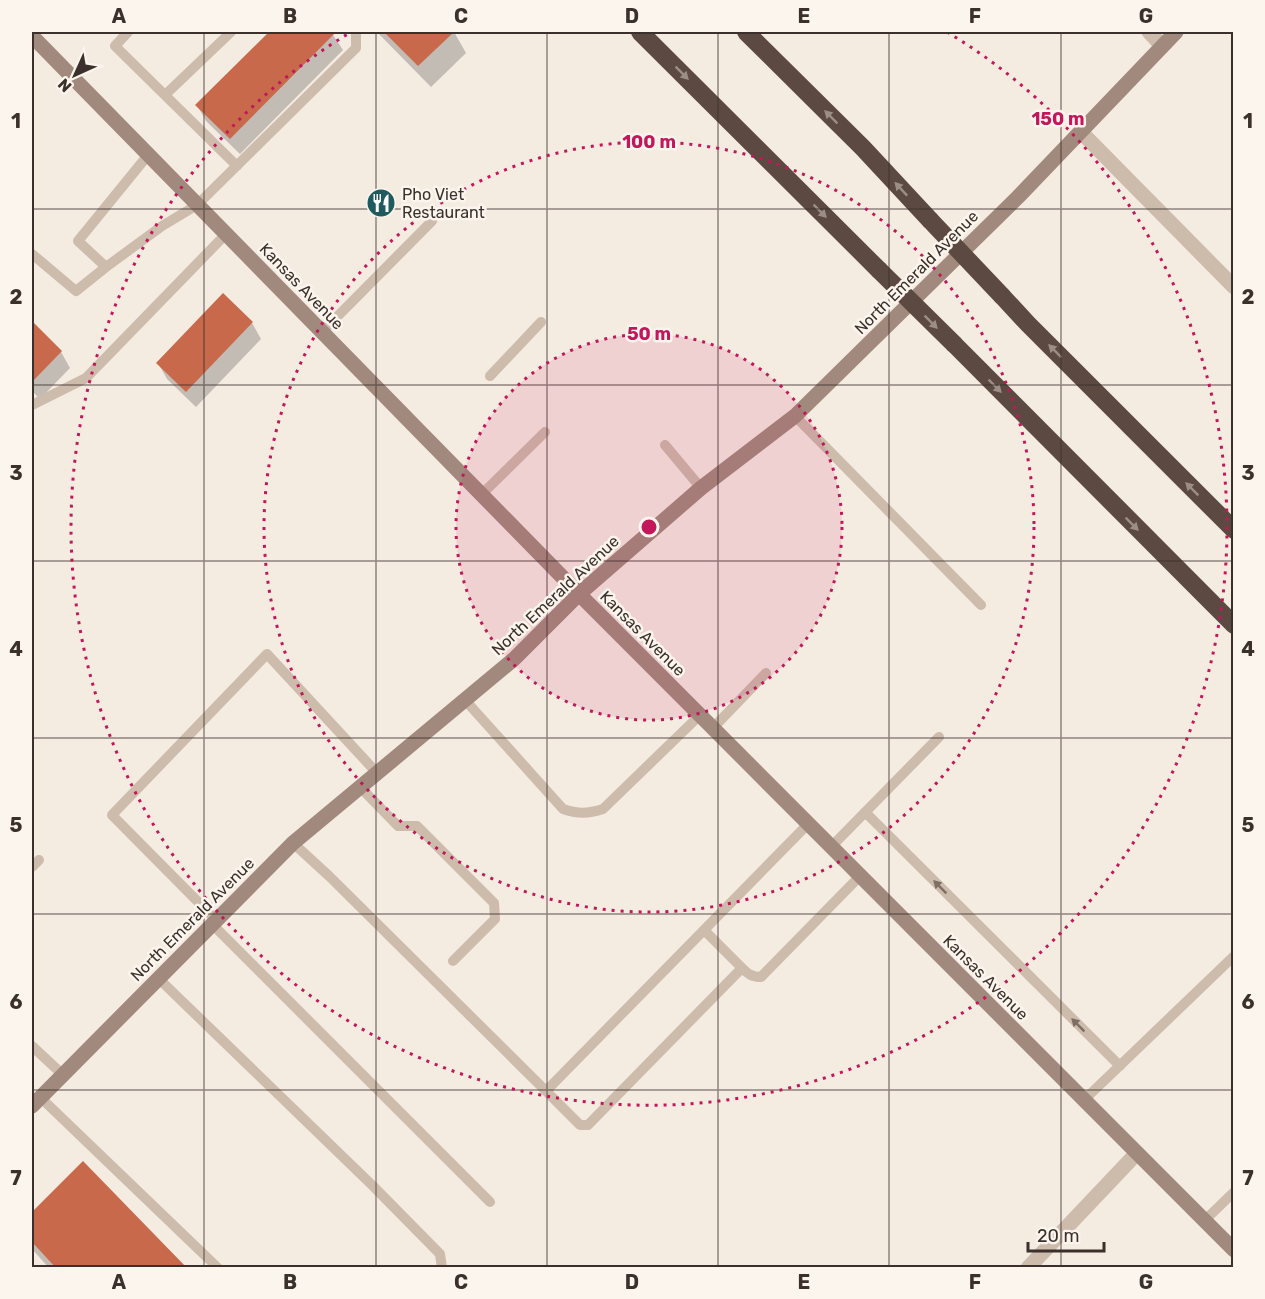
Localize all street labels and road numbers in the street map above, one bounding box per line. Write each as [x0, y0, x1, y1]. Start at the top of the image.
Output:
street label: North Emerald Avenue [851, 207, 982, 338]
street label: Kansas Avenue [256, 239, 348, 334]
street label: North Emerald Avenue [488, 531, 623, 659]
street label: Kansas Avenue [596, 587, 689, 680]
street label: North Emerald Avenue [127, 854, 258, 985]
street label: Kansas Avenue [939, 931, 1032, 1024]

